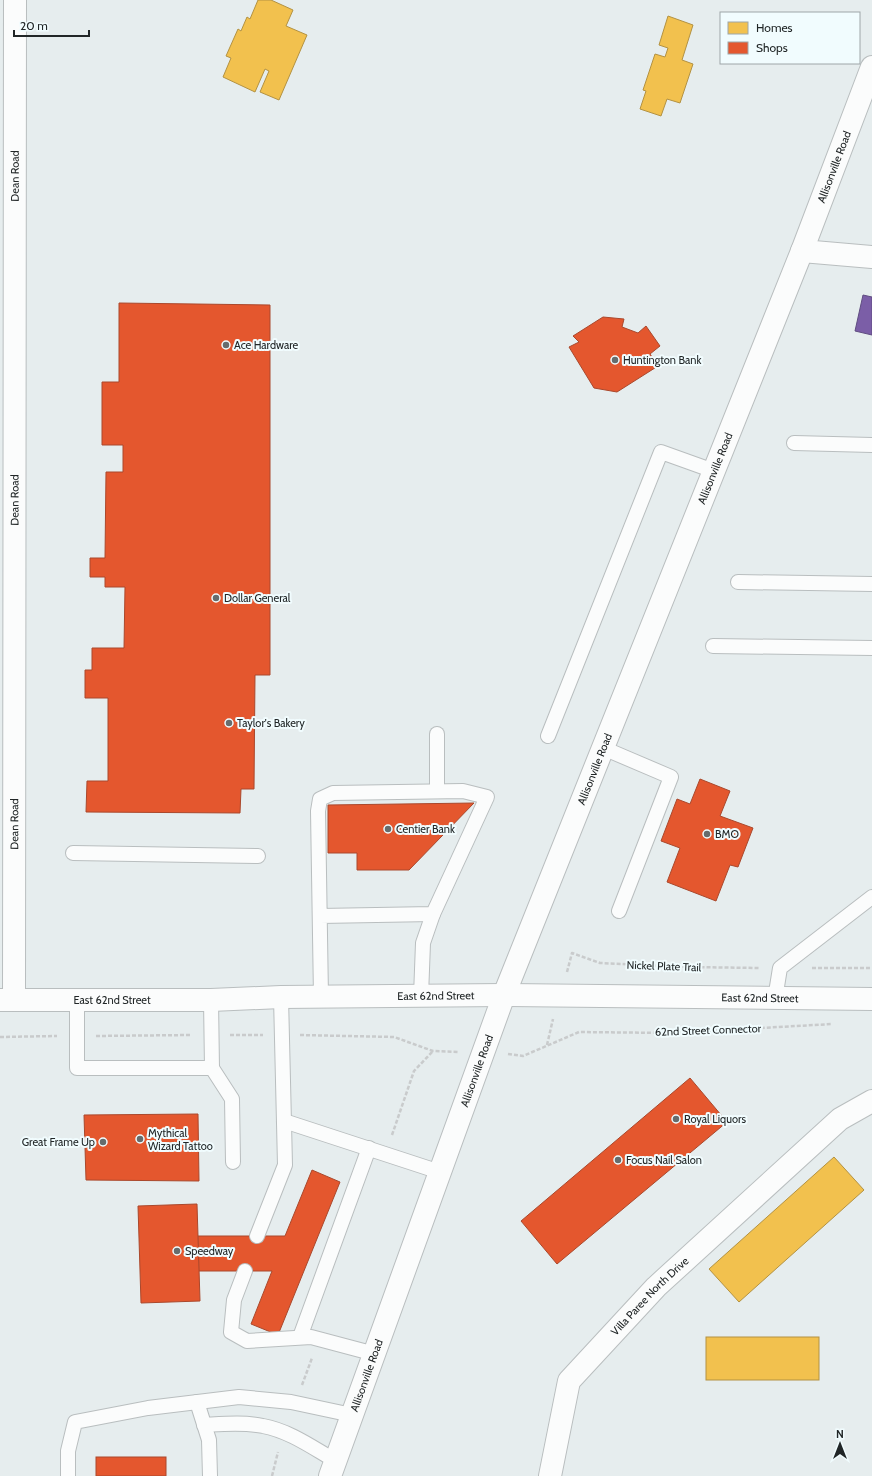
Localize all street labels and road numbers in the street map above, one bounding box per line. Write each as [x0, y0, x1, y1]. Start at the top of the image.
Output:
street label: Allisonville Road [814, 129, 854, 205]
street label: Dean Road [8, 150, 22, 202]
street label: Allisonville Road [694, 430, 736, 506]
street label: Dean Road [7, 474, 22, 526]
street label: Allisonville Road [574, 731, 615, 807]
street label: Dean Road [7, 798, 21, 850]
street label: Nickel Plate Trail [626, 958, 702, 974]
street label: East 62nd Street [397, 988, 475, 1003]
street label: East 62nd Street [721, 990, 799, 1005]
street label: East 62nd Street [73, 993, 151, 1007]
street label: 62nd Street Connector [655, 1021, 762, 1039]
street label: Allisonville Road [457, 1033, 496, 1109]
street label: Villa Paree North Drive [608, 1254, 692, 1338]
street label: Allisonville Road [347, 1337, 386, 1413]

